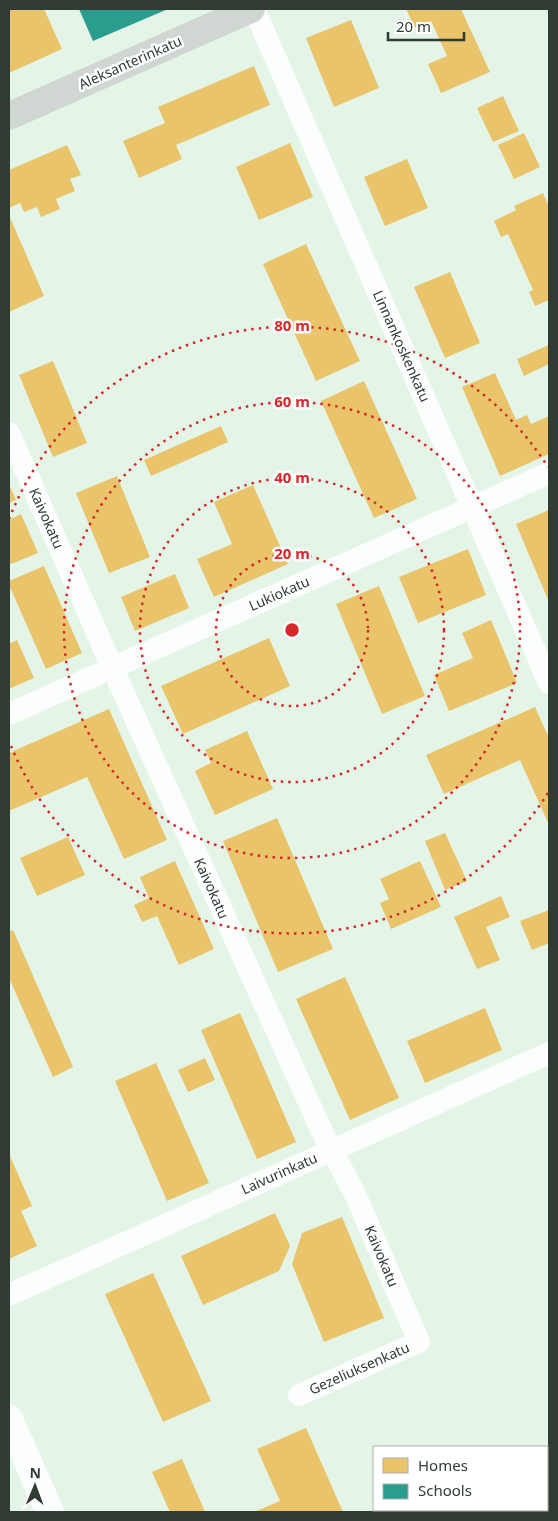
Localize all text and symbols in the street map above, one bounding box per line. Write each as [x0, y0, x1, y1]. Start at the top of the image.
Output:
scale bar [388, 10, 464, 42]
text: 20 m [396, 16, 431, 36]
street label: Aleksanterinkatu [75, 31, 185, 93]
street label: Linnankoskenkatu [369, 287, 435, 405]
text: 80 m [274, 315, 310, 335]
text: 60 m [274, 391, 310, 411]
text: 40 m [274, 467, 310, 487]
street label: Kaivokatu [25, 485, 69, 551]
text: 20 m [274, 543, 310, 563]
street label: Lukiokatu [246, 571, 312, 615]
centre of rings [283, 621, 301, 639]
street label: Kaivokatu [190, 855, 234, 921]
street label: Laivurinkatu [238, 1148, 320, 1198]
street label: Kaivokatu [361, 1222, 403, 1290]
street label: Gezeliuksenkatu [306, 1337, 412, 1399]
legend [373, 1446, 548, 1511]
text: Homes [418, 1455, 468, 1475]
north arrow [10, 1461, 60, 1511]
text: N [29, 1463, 41, 1482]
text: Schools [418, 1480, 472, 1500]

